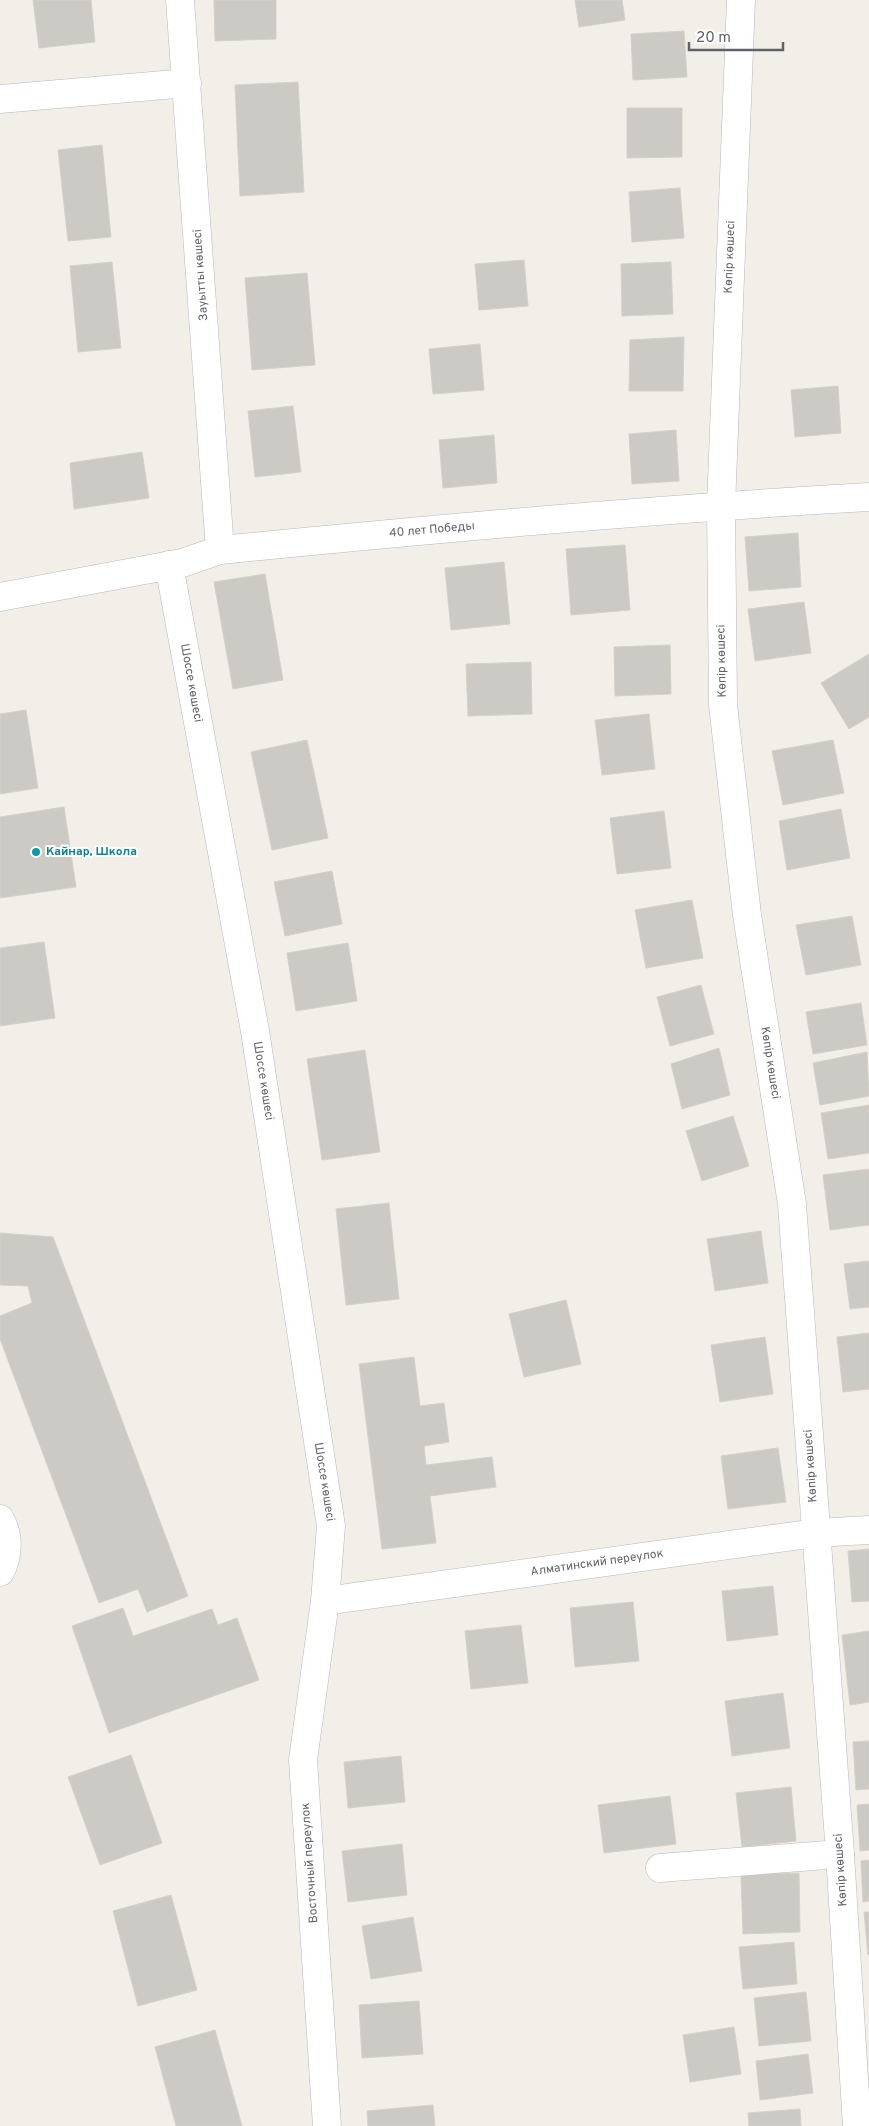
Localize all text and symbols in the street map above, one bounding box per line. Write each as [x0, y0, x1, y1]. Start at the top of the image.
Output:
scale bar [689, 20, 783, 52]
text: 20 m [696, 29, 731, 48]
street label: Көпір көшесі [721, 220, 739, 294]
street label: Зауытты көшесі [190, 229, 212, 321]
street label: 40 лет Победы [389, 518, 475, 542]
street label: Көпір көшесі [713, 624, 731, 698]
street label: Шоссе көшесі [176, 642, 206, 724]
place label: Кайнар, Школа [46, 844, 137, 860]
marker: Кайнар, Школа [30, 846, 42, 858]
street label: Көпір көшесі [756, 1026, 784, 1100]
street label: Шоссе көшесі [249, 1040, 277, 1122]
street label: Көпір көшесі [800, 1429, 822, 1503]
street label: Шоссе көшесі [310, 1441, 338, 1523]
street label: Алматинский переулок [530, 1546, 665, 1580]
street label: Восточный переулок [298, 1802, 322, 1924]
street label: Көпір көшесі [830, 1833, 852, 1907]

